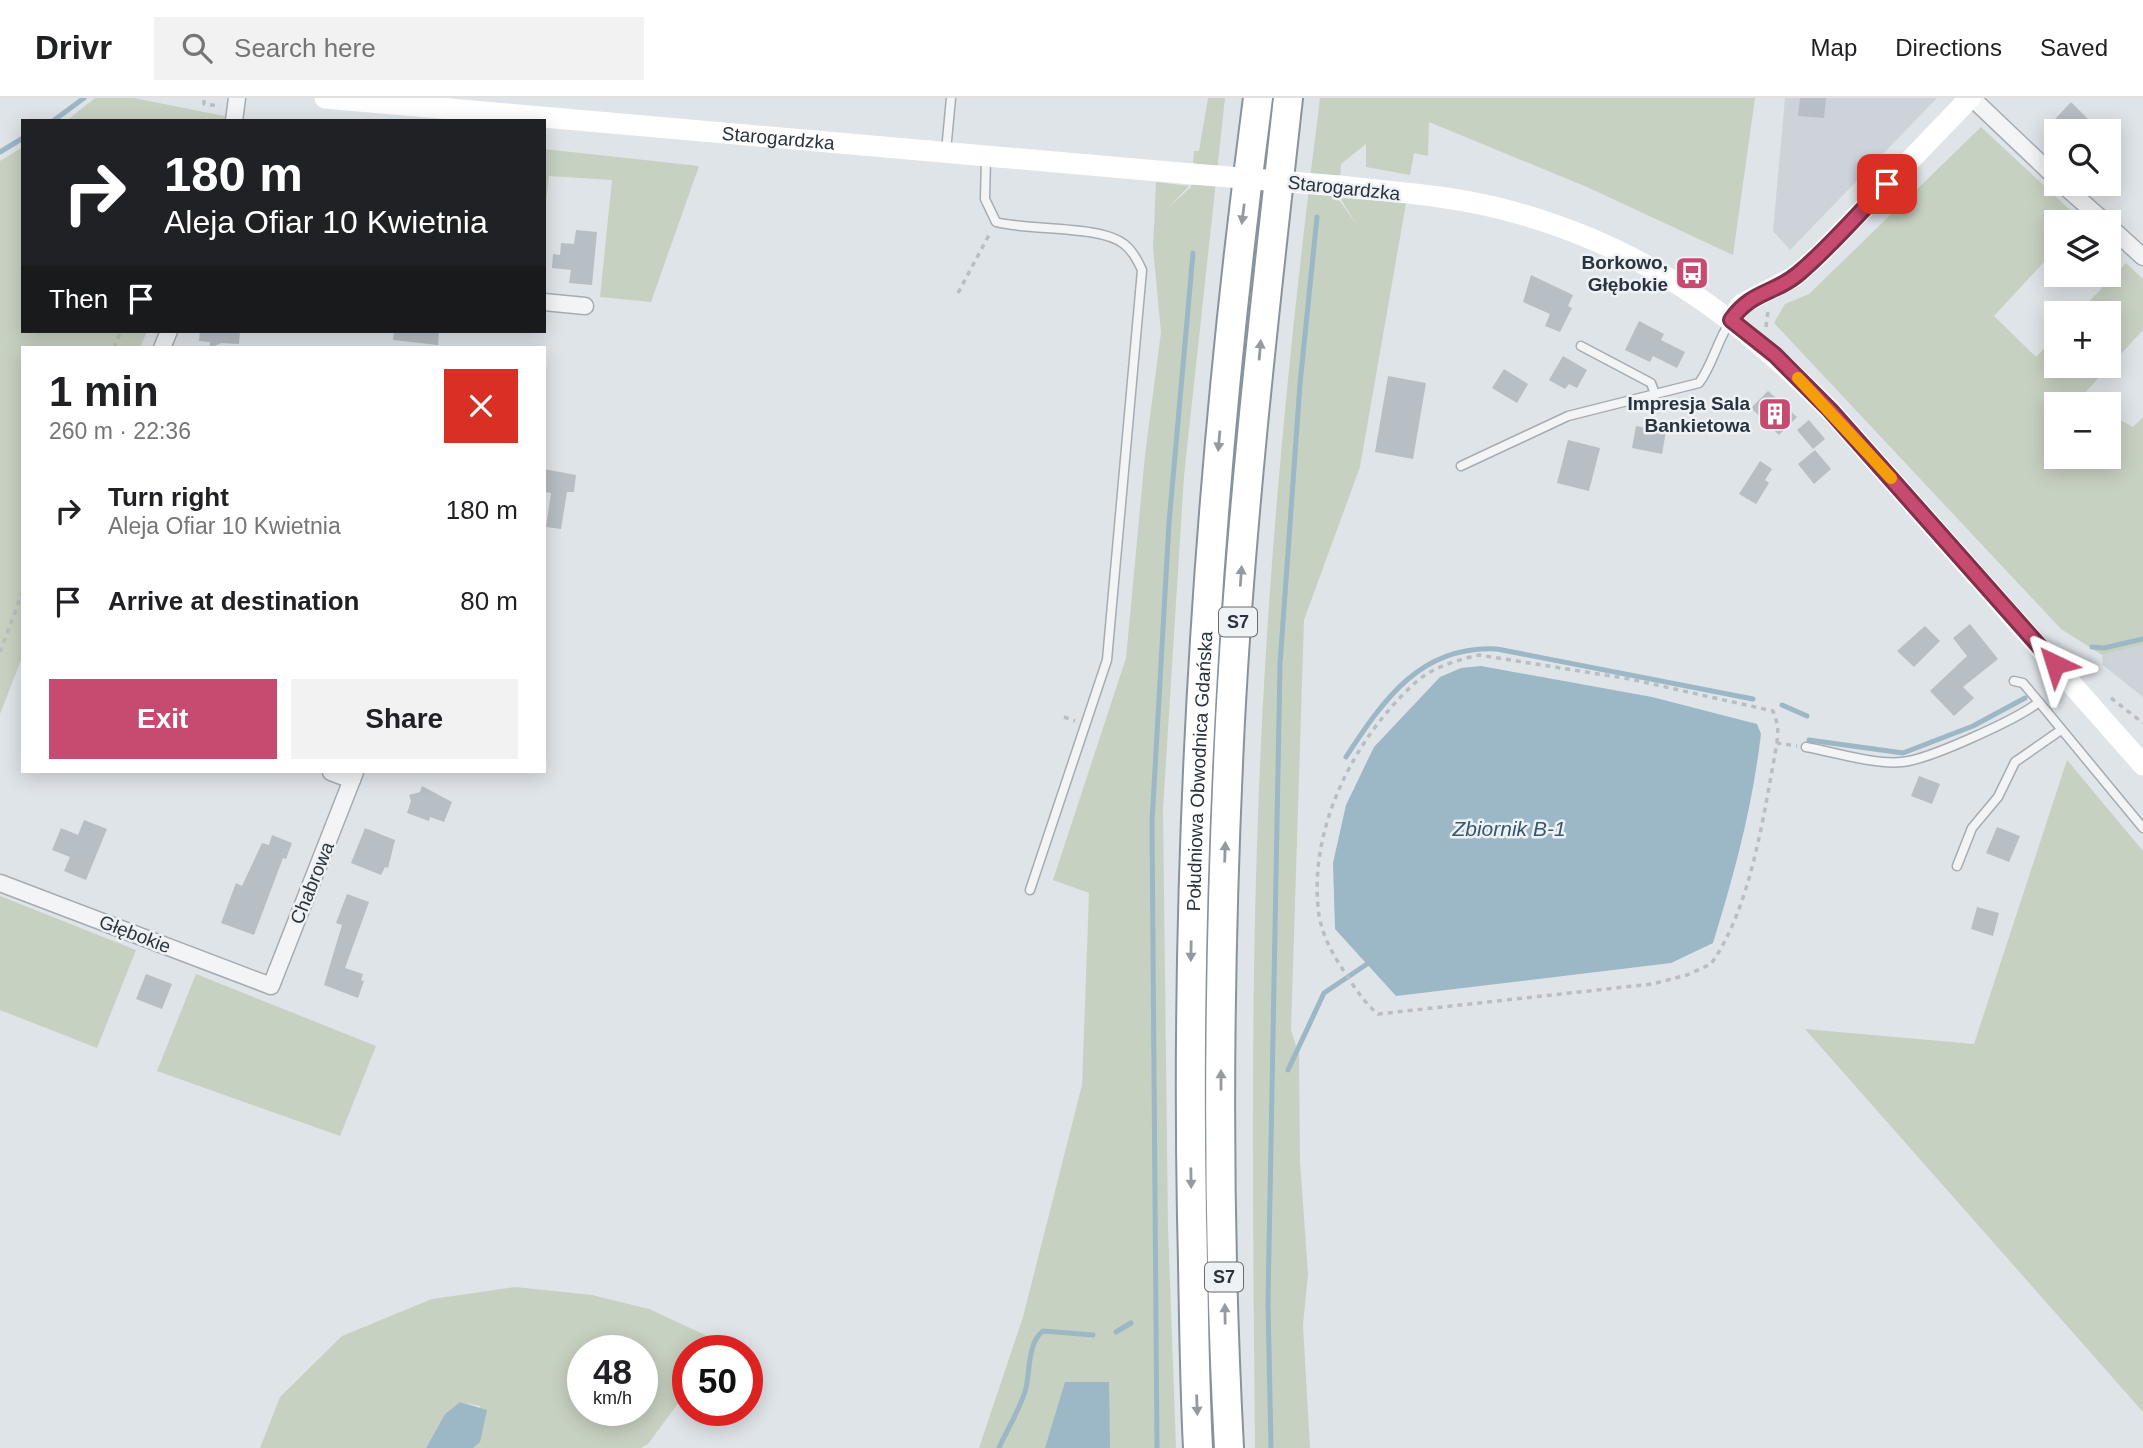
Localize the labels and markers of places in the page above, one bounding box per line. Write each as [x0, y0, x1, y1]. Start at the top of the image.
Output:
pin [1857, 154, 1917, 214]
place label: Borkowo, Głębokie [1581, 252, 1668, 295]
bus stop icon: Borkowo, Głębokie [1673, 254, 1711, 292]
place label: Impresja Sala Bankietowa [1627, 393, 1750, 436]
building icon: Impresja Sala Bankietowa [1756, 395, 1794, 433]

